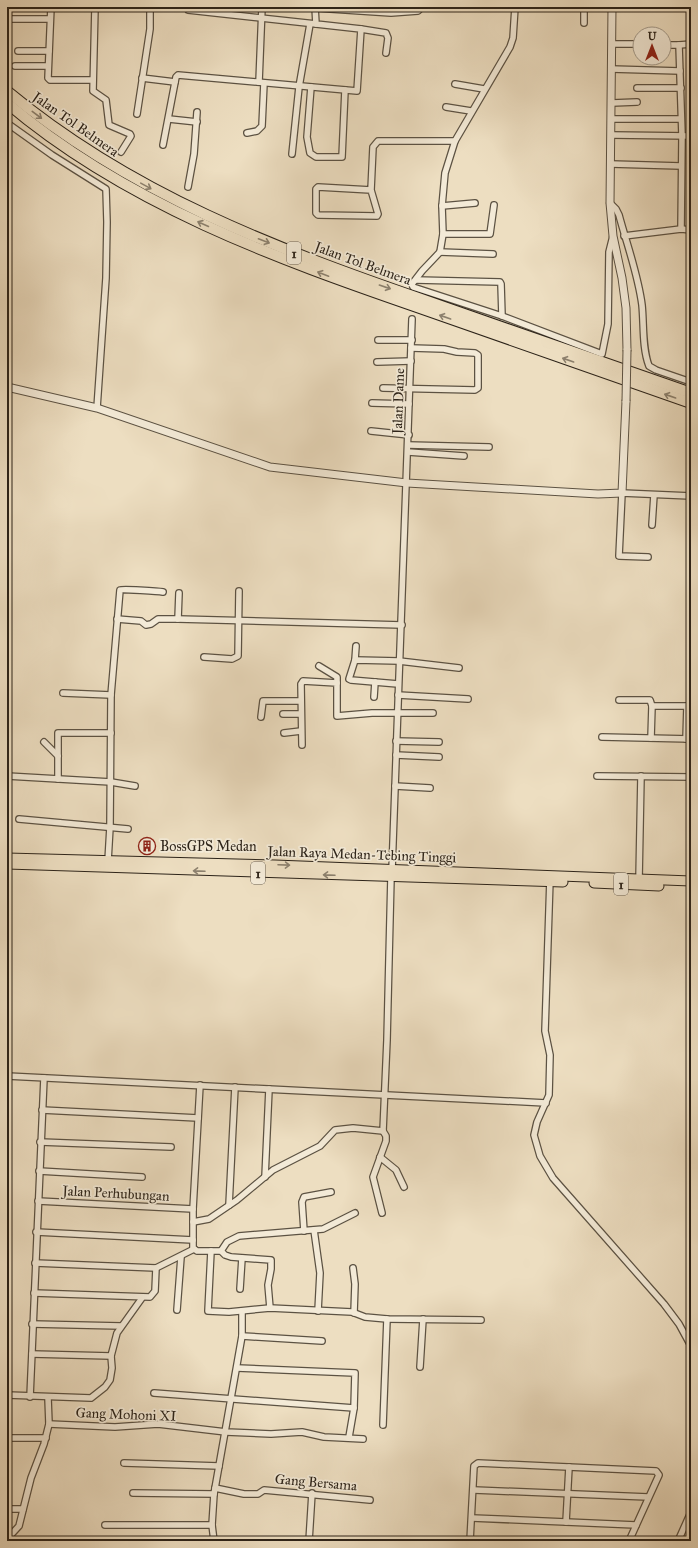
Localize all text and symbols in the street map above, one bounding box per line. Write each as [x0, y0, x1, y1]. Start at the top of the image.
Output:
north arrow [632, 26, 672, 66]
text: U [648, 30, 657, 43]
street label: Jalan Tol Belmera [27, 87, 122, 161]
one-way arrow [32, 111, 43, 120]
one-way arrow [140, 182, 152, 190]
one-way arrow [197, 220, 209, 228]
street label: Jalan Tol Belmera [310, 237, 413, 290]
one-way arrow [257, 238, 269, 245]
road number: 1 [287, 242, 301, 264]
one-way arrow [318, 269, 330, 277]
one-way arrow [379, 284, 392, 291]
one-way arrow [440, 313, 452, 321]
one-way arrow [562, 356, 575, 363]
street label: Jalan Dame [389, 368, 409, 436]
one-way arrow [664, 391, 676, 399]
building icon: BossGPS Medan [137, 836, 157, 856]
place label: BossGPS Medan [160, 838, 257, 855]
street label: Jalan Raya Medan-Tebing Tinggi [265, 843, 457, 867]
road number: 1 [251, 862, 265, 884]
one-way arrow [277, 862, 290, 869]
one-way arrow [193, 868, 206, 875]
one-way arrow [323, 871, 336, 879]
road number: 1 [614, 873, 628, 895]
street label: Jalan Perhubungan [60, 1182, 170, 1206]
street label: Gang Mohoni XI [75, 1404, 177, 1425]
street label: Gang Bersama [274, 1470, 358, 1495]

